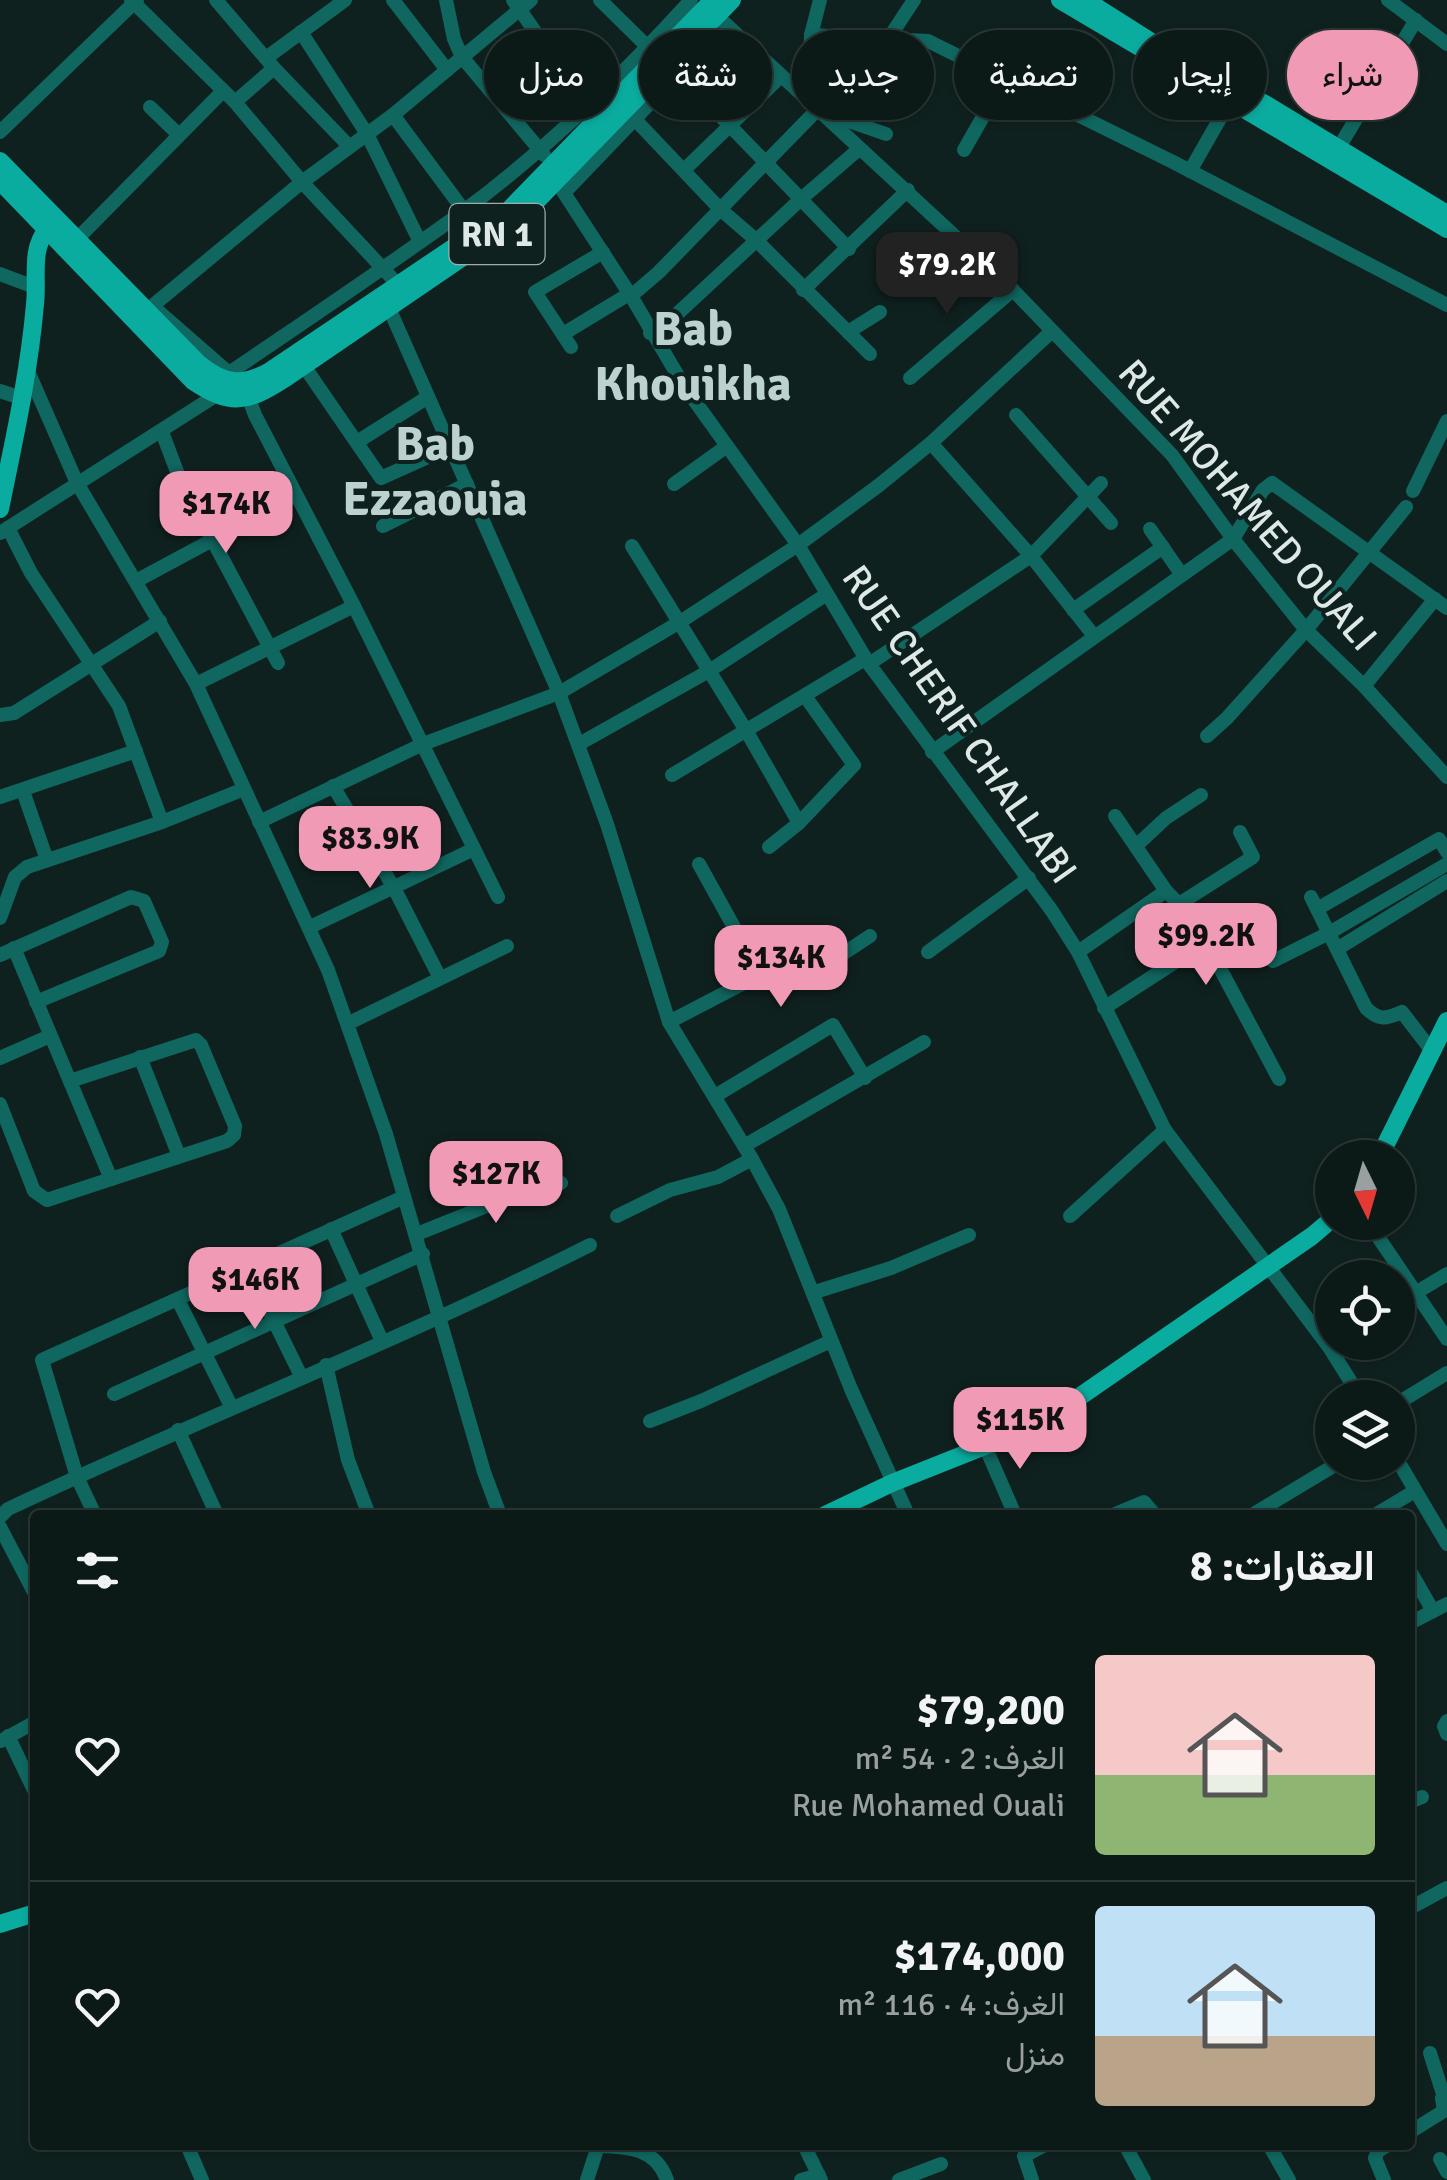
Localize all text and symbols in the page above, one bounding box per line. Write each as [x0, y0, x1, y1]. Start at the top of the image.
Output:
chip: منزل [484, 30, 619, 120]
chip: شقة [639, 30, 772, 120]
chip: جديد [792, 30, 934, 120]
chip: تصفية [954, 30, 1113, 120]
chip: إيجار [1133, 30, 1267, 120]
chip: شراء [1287, 30, 1418, 120]
road number: RN 1 [450, 204, 544, 264]
pin: $79.2K [866, 232, 1028, 317]
text: $79.2K [898, 245, 996, 284]
district label: Bab Khouikha [594, 300, 792, 414]
street label: RUE MOHAMED OUALI [1108, 350, 1387, 661]
district label: Bab Ezzaouia [342, 415, 528, 529]
pin: $174K [156, 471, 296, 556]
text: $174K [182, 484, 270, 523]
street label: RUE CHERIF CHALLABI [832, 556, 1087, 893]
pin: $83.9K [289, 806, 451, 891]
text: $83.9K [321, 819, 419, 858]
pin: $99.2K [1125, 903, 1287, 988]
text: $99.2K [1157, 916, 1255, 955]
pin: $134K [711, 925, 851, 1010]
text: $134K [737, 938, 825, 977]
north arrow [1315, 1140, 1415, 1240]
map controls [1315, 1140, 1415, 1480]
pin: $127K [426, 1141, 566, 1226]
text: $127K [452, 1154, 540, 1193]
pin: $146K [185, 1247, 325, 1332]
text: $146K [211, 1260, 299, 1299]
button: locate [1315, 1260, 1415, 1360]
button: layers [1315, 1380, 1415, 1480]
pin: $115K [950, 1387, 1090, 1472]
text: $115K [976, 1400, 1064, 1439]
text: العقارات: 8 [1190, 1541, 1375, 1592]
icon: filters [70, 1543, 125, 1598]
text: $79,200 [917, 1685, 1065, 1736]
icon: home [1175, 1695, 1295, 1815]
icon: heart [70, 1728, 125, 1783]
text: الغرف: 2 · 54 m² [855, 1739, 1065, 1778]
text: Rue Mohamed Ouali [792, 1786, 1065, 1825]
text: $174,000 [894, 1931, 1065, 1982]
icon: home [1175, 1946, 1295, 2066]
icon: heart [70, 1979, 125, 2034]
text: الغرف: 4 · 116 m² [838, 1985, 1065, 2024]
text: منزل [1005, 2035, 1065, 2074]

